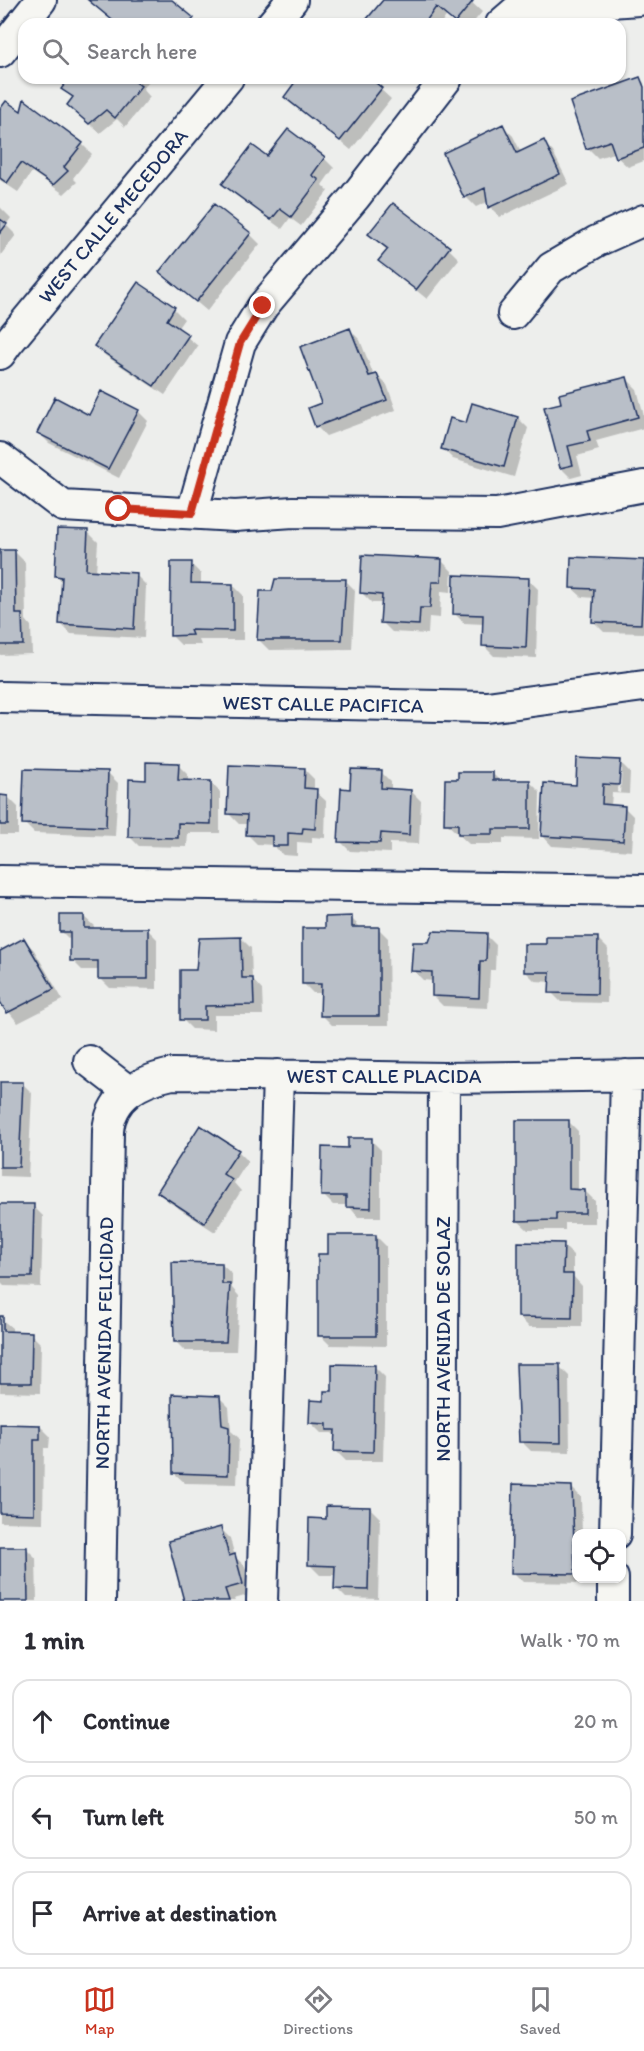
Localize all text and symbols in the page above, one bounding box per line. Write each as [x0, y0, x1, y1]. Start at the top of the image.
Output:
search box [18, 18, 626, 84]
icon: search [39, 35, 72, 68]
text: Search here [87, 38, 197, 65]
street label: WEST CALLE MECEDORA [33, 124, 193, 308]
route end [249, 292, 275, 318]
route start [105, 495, 131, 521]
street label: WEST CALLE PACIFICA [222, 690, 424, 718]
street label: WEST CALLE PLACIDA [287, 1064, 482, 1088]
street label: NORTH AVENIDA FELICIDAD [90, 1216, 118, 1470]
street label: NORTH AVENIDA DE SOLAZ [431, 1216, 455, 1462]
map controls [572, 1529, 626, 1583]
button: locate [572, 1529, 626, 1583]
text: 1 min [24, 1624, 84, 1656]
text: Walk · 70 m [520, 1628, 620, 1652]
icon: ahead [26, 1705, 59, 1738]
text: Continue [83, 1708, 170, 1735]
text: 20 m [574, 1709, 618, 1733]
icon: left [26, 1801, 59, 1834]
text: Turn left [83, 1804, 164, 1831]
text: 50 m [574, 1805, 618, 1829]
icon: arrive [26, 1897, 59, 1930]
text: Arrive at destination [83, 1900, 277, 1927]
tab: Map [83, 1983, 116, 2038]
tab: Directions [283, 1983, 353, 2038]
tab: Saved [520, 1983, 561, 2038]

